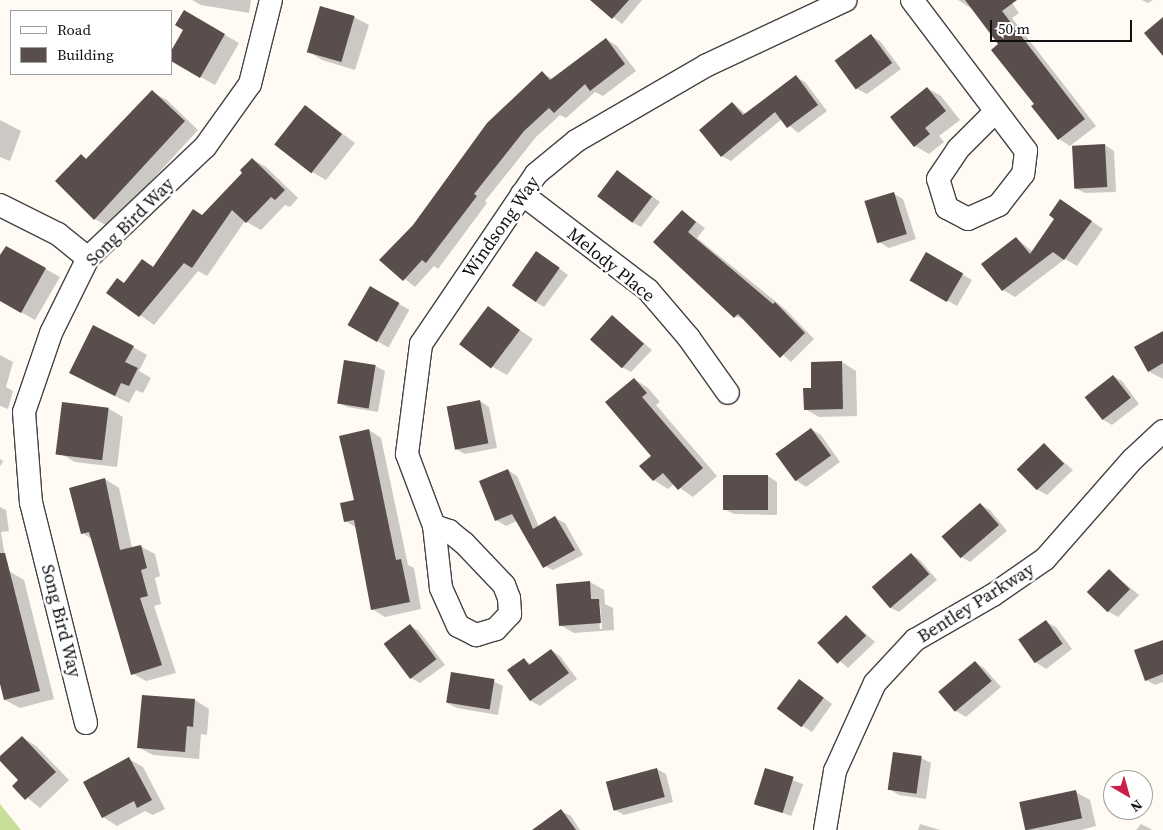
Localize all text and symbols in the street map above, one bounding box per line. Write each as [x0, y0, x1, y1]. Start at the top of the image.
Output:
legend [10, 10, 172, 75]
scale bar [993, 10, 1136, 42]
text: 50 m [998, 18, 1030, 39]
text: Road [57, 19, 91, 40]
text: Building [57, 44, 114, 65]
street label: Windsong Way [458, 172, 544, 282]
street label: Song Bird Way [81, 173, 179, 271]
street label: Melody Place [563, 223, 659, 307]
street label: Bentley Parkway [914, 558, 1038, 648]
street label: Song Bird Way [36, 562, 86, 680]
north arrow [1103, 770, 1153, 820]
text: N [1126, 795, 1147, 817]

